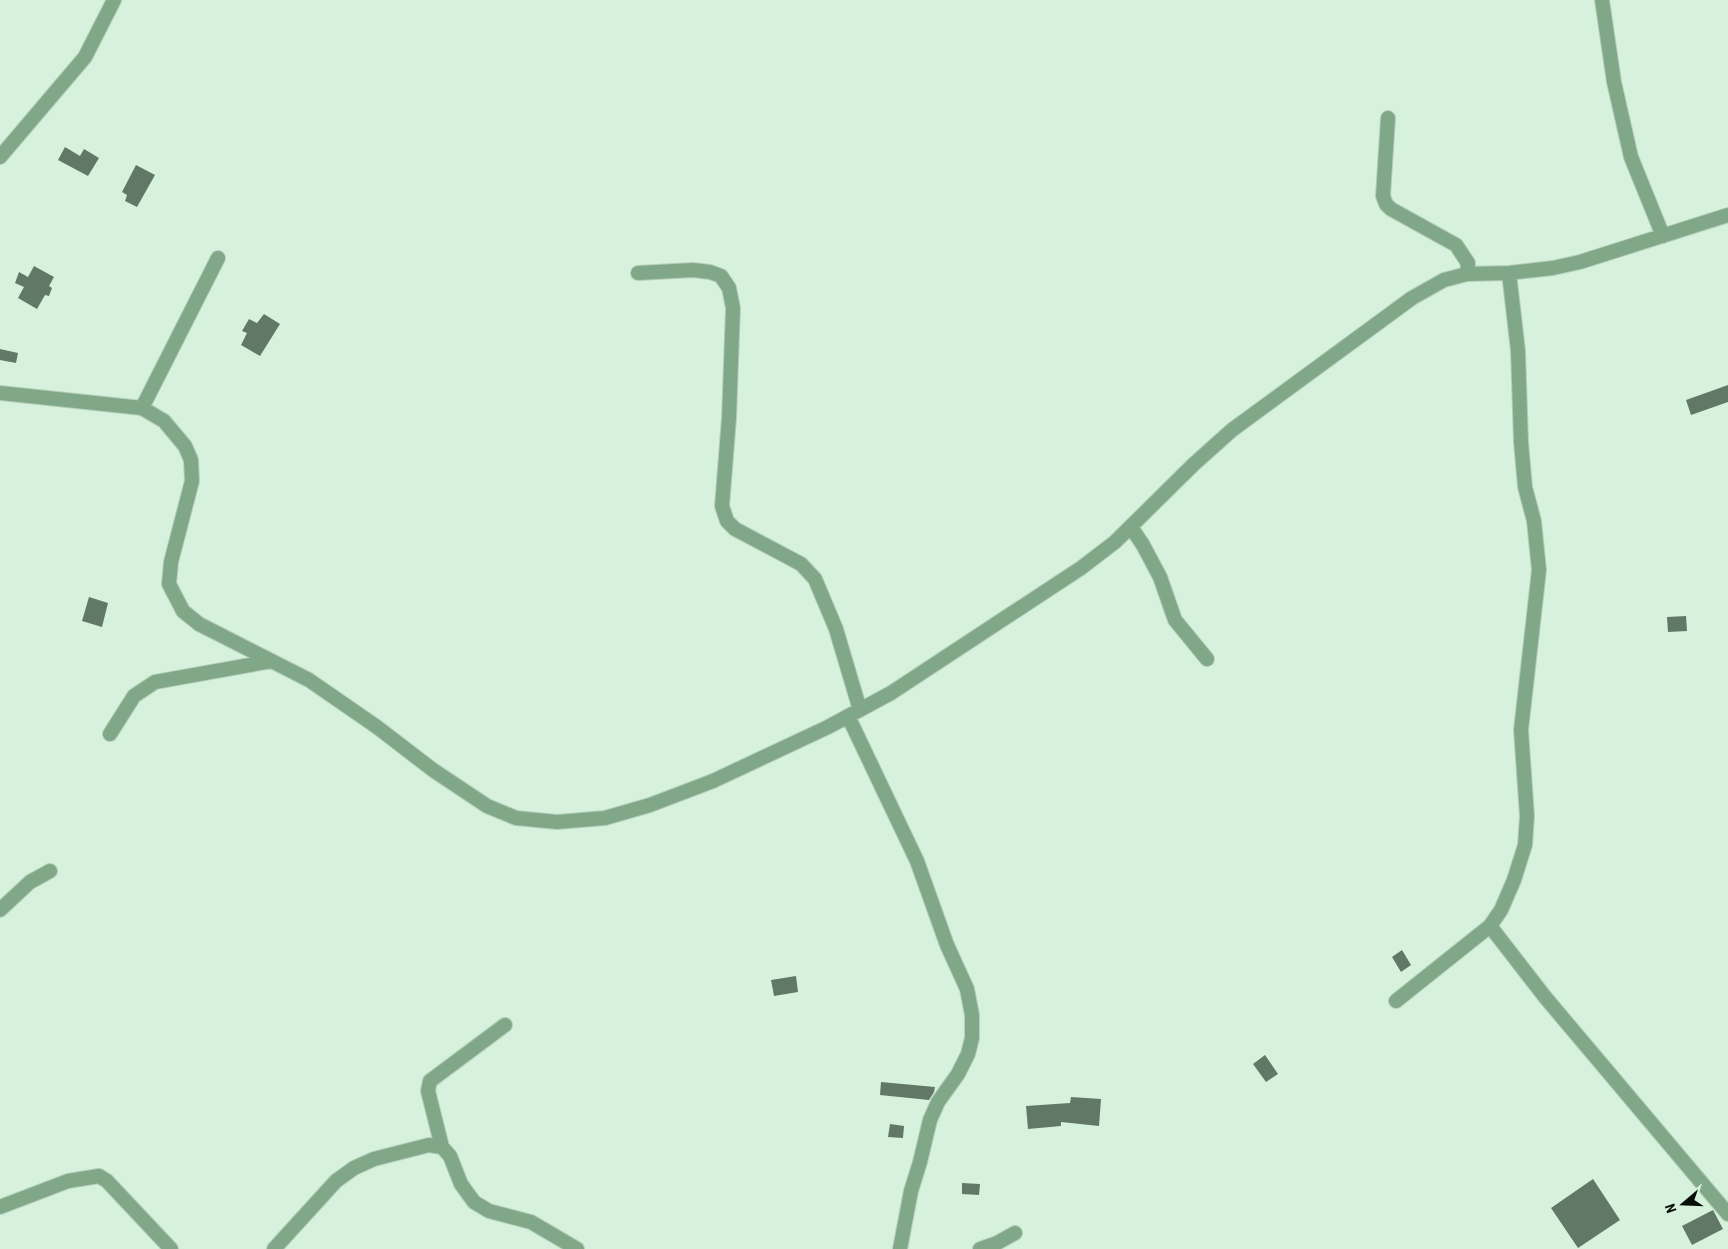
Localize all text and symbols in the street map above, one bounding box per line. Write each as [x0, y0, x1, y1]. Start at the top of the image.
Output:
north arrow [1658, 1179, 1708, 1229]
text: N [1662, 1202, 1680, 1215]

